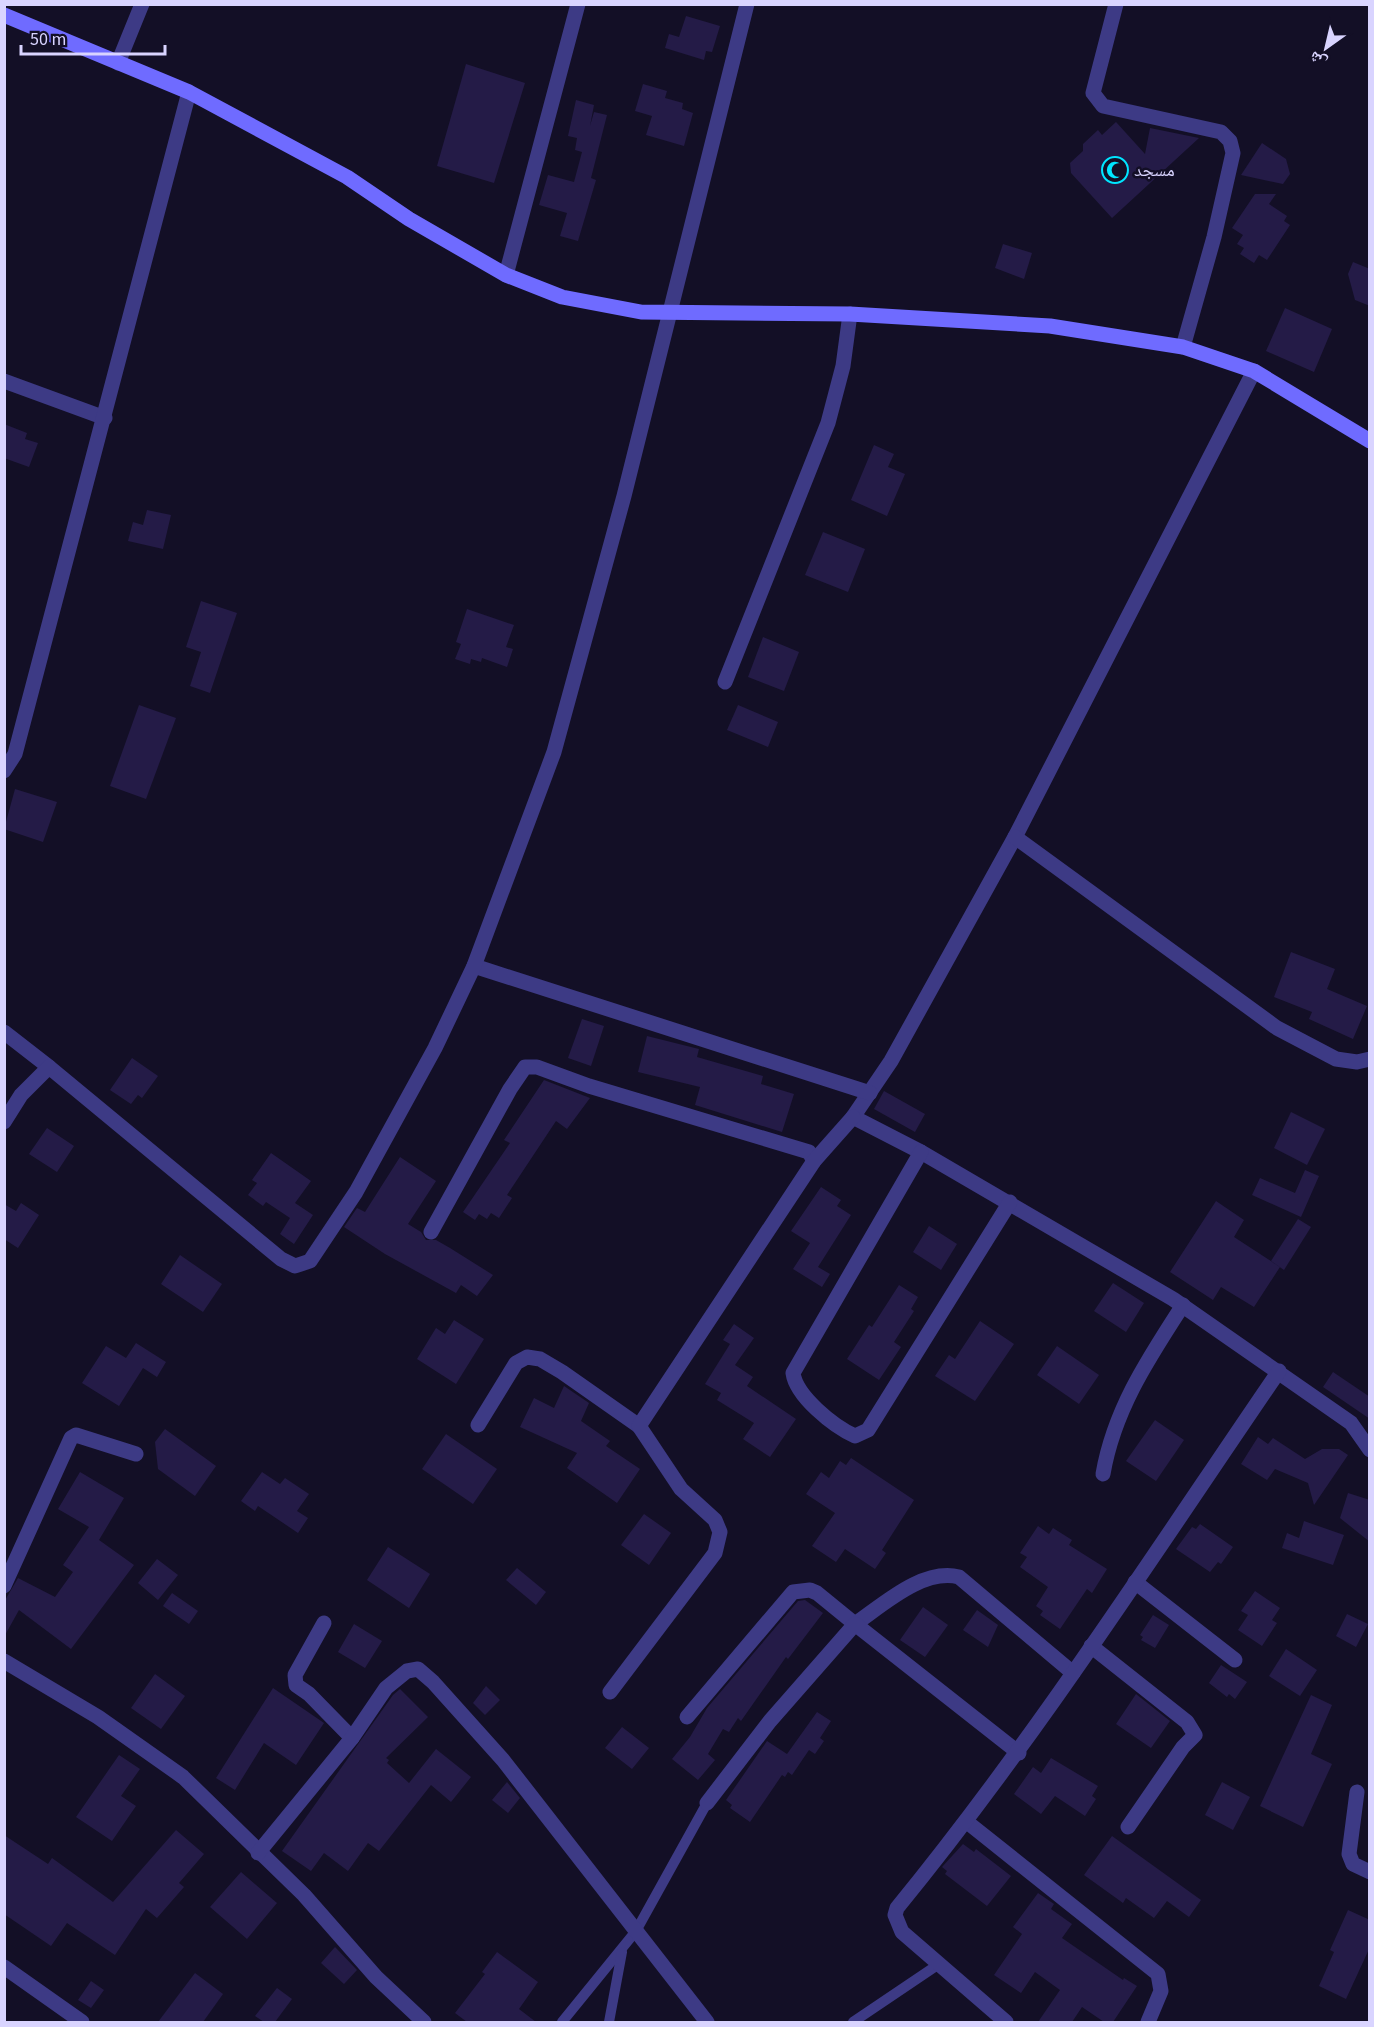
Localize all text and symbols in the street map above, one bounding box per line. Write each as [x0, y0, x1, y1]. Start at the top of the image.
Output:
scale bar [21, 18, 165, 56]
north arrow [1296, 18, 1356, 78]
text: 50 m [30, 27, 66, 52]
text: ش [1305, 46, 1331, 73]
mosque icon: مسجد [1100, 155, 1130, 185]
place label: مسجد [1134, 158, 1175, 183]

